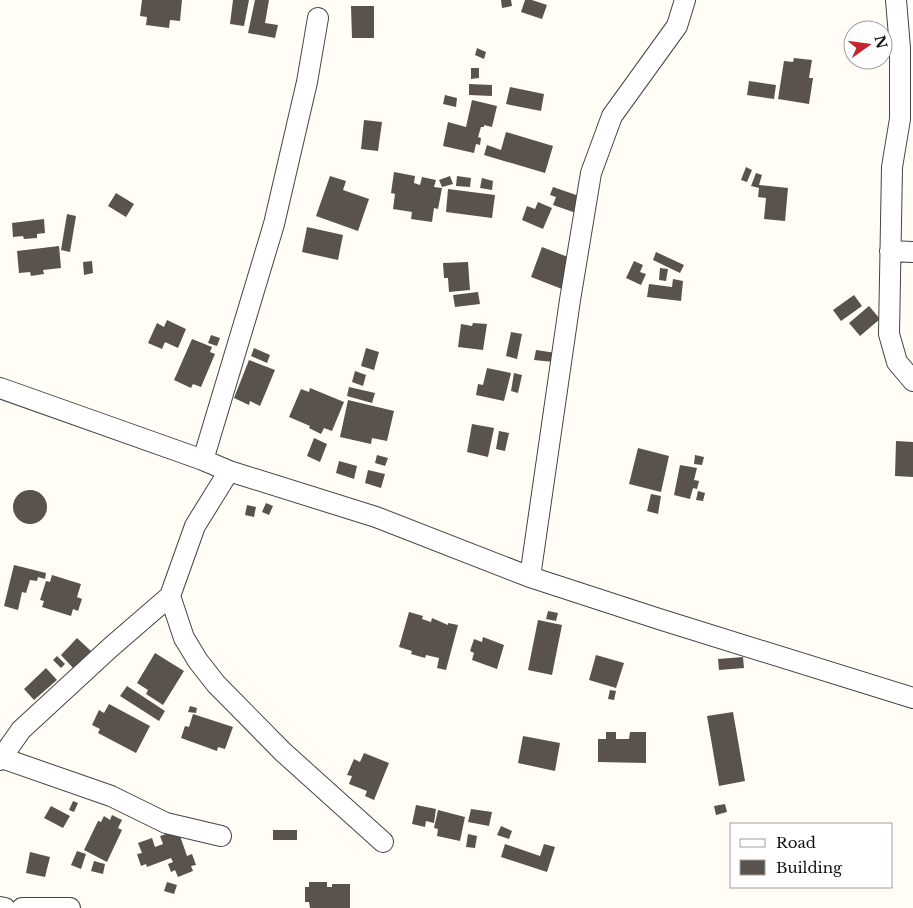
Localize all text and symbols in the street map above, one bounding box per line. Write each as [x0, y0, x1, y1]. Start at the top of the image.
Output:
north arrow [843, 20, 893, 70]
text: N [870, 33, 891, 50]
legend [730, 823, 893, 888]
text: Road [776, 833, 816, 852]
text: Building [776, 858, 843, 877]

